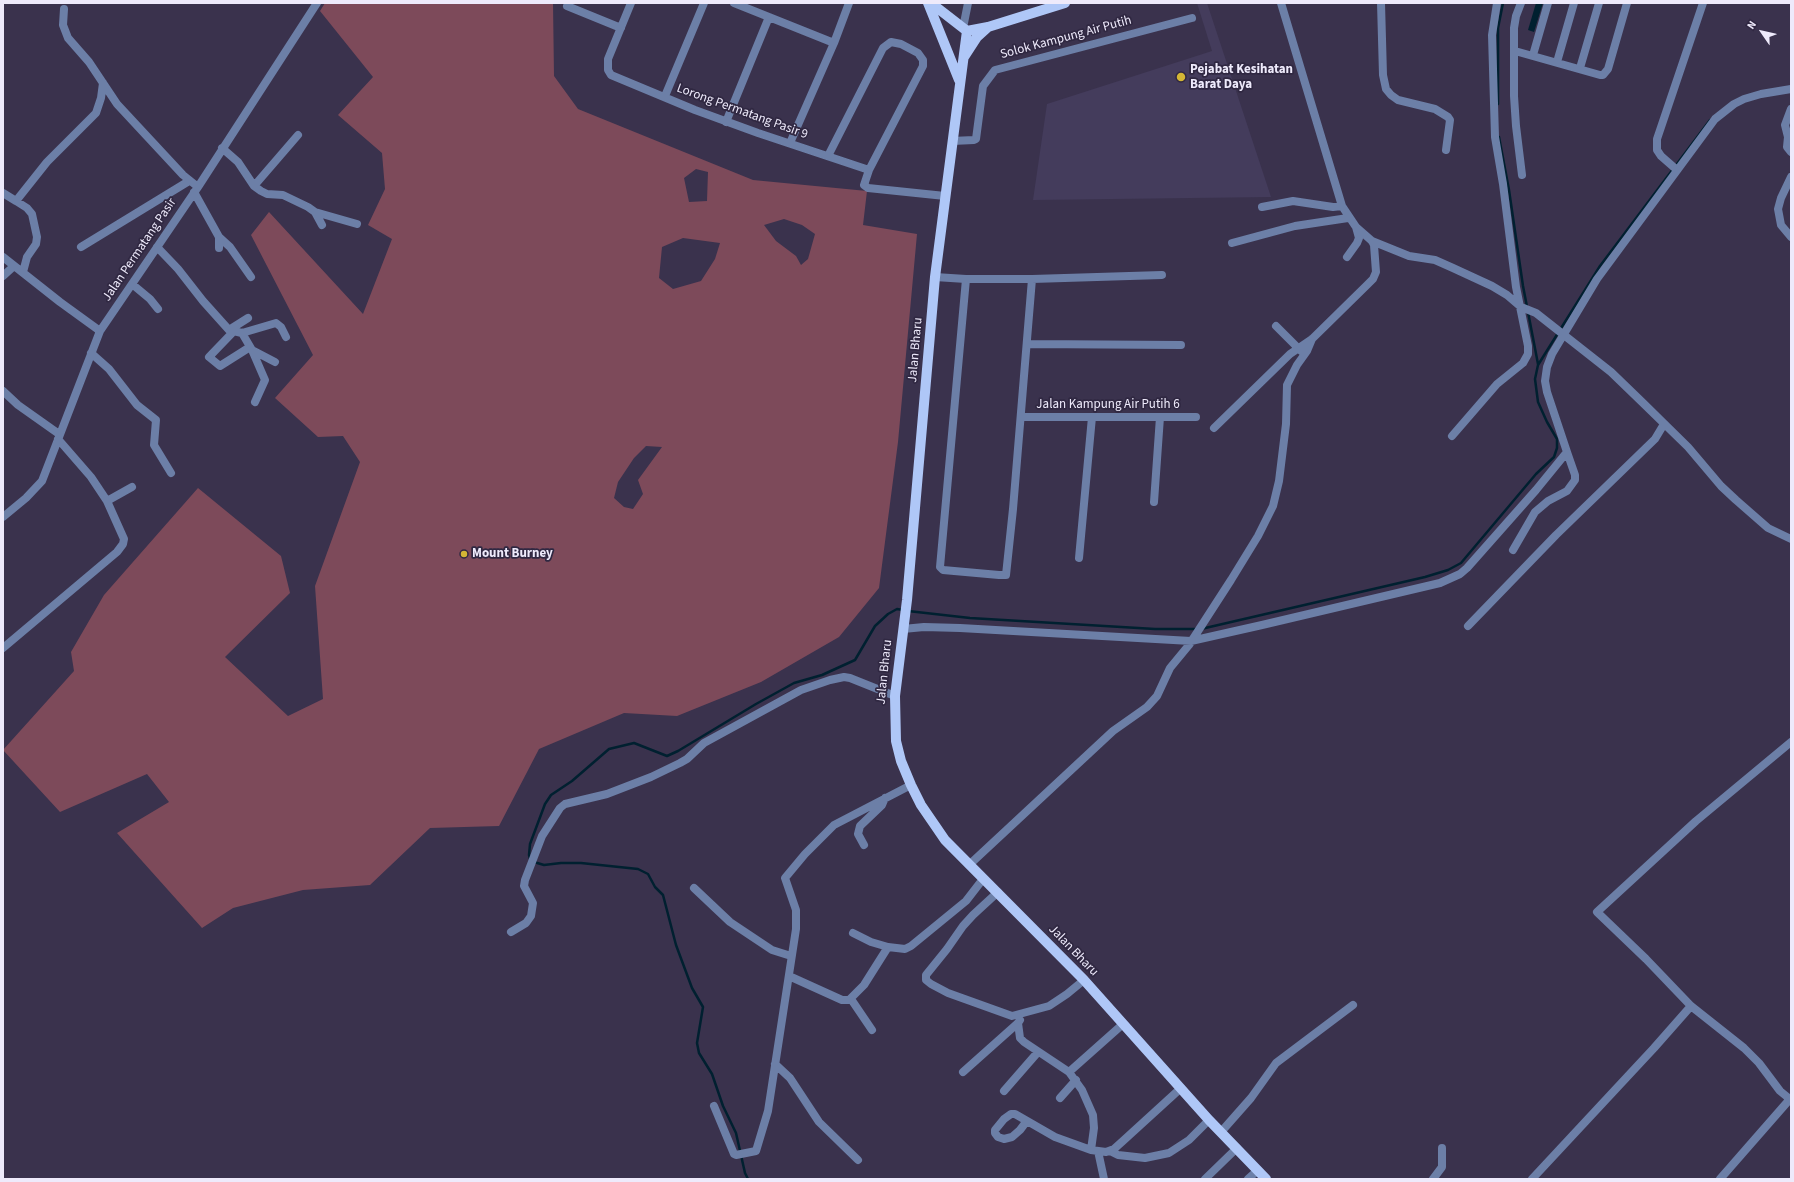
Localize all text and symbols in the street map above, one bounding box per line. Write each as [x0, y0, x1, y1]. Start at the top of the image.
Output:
north arrow [1742, 12, 1782, 52]
street label: Solok Kampung Air Putih [999, 13, 1133, 63]
text: N [1743, 18, 1760, 32]
place label: Pejabat Kesihatan Barat Daya [1190, 62, 1293, 93]
marker: Pejabat Kesihatan Barat Daya [1175, 71, 1187, 83]
street label: Lorong Permatang Pasir 9 [674, 81, 810, 143]
street label: Jalan Permatang Pasir [100, 195, 180, 305]
street label: Jalan Bharu [905, 317, 927, 383]
street label: Jalan Kampung Air Putih 6 [1036, 397, 1180, 413]
place label: Mount Burney [472, 546, 553, 562]
marker: Mount Burney [459, 549, 469, 559]
street label: Jalan Bharu [874, 639, 896, 705]
street label: Jalan Bharu [1045, 922, 1101, 980]

